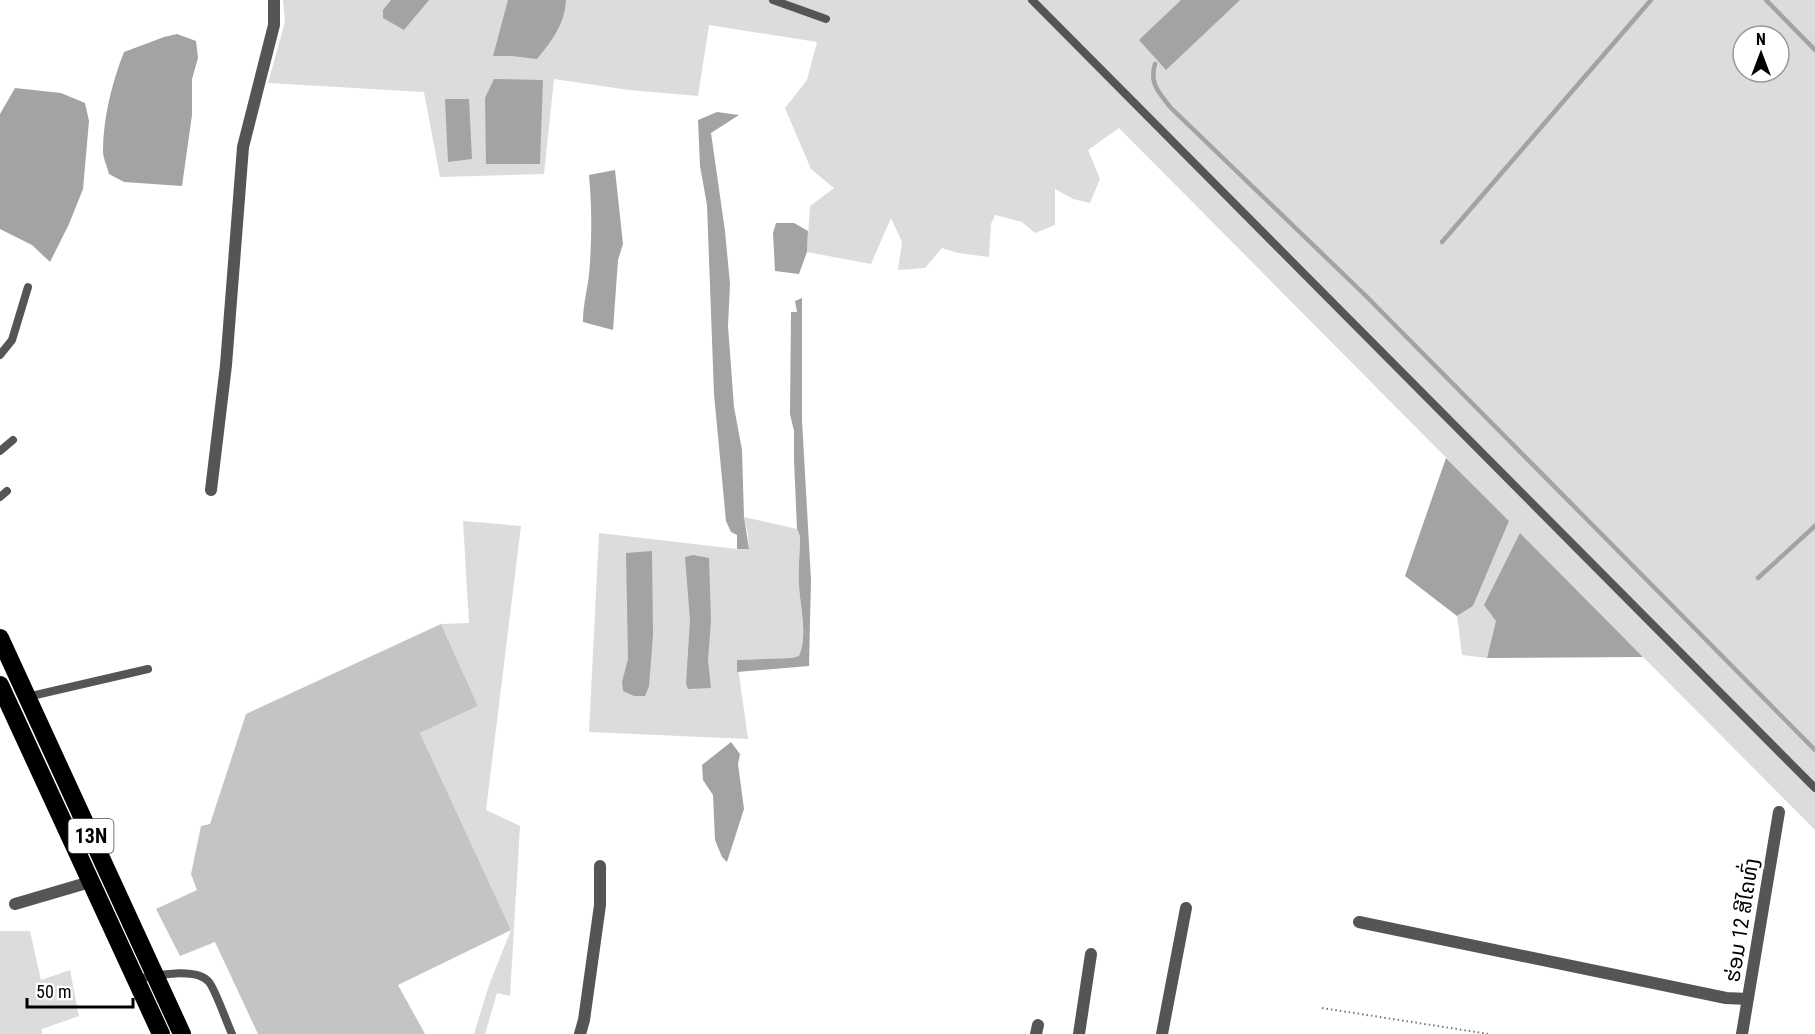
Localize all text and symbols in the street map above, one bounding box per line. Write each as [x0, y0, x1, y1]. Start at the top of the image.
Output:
north arrow [1731, 24, 1791, 84]
text: N [1756, 30, 1766, 49]
road number: 13N [68, 819, 113, 853]
street label: ຮ່ອມ 12 ສີໄຄທົ່ງ [1718, 856, 1764, 984]
scale bar [27, 971, 134, 1009]
text: 50 m [36, 981, 71, 1002]

